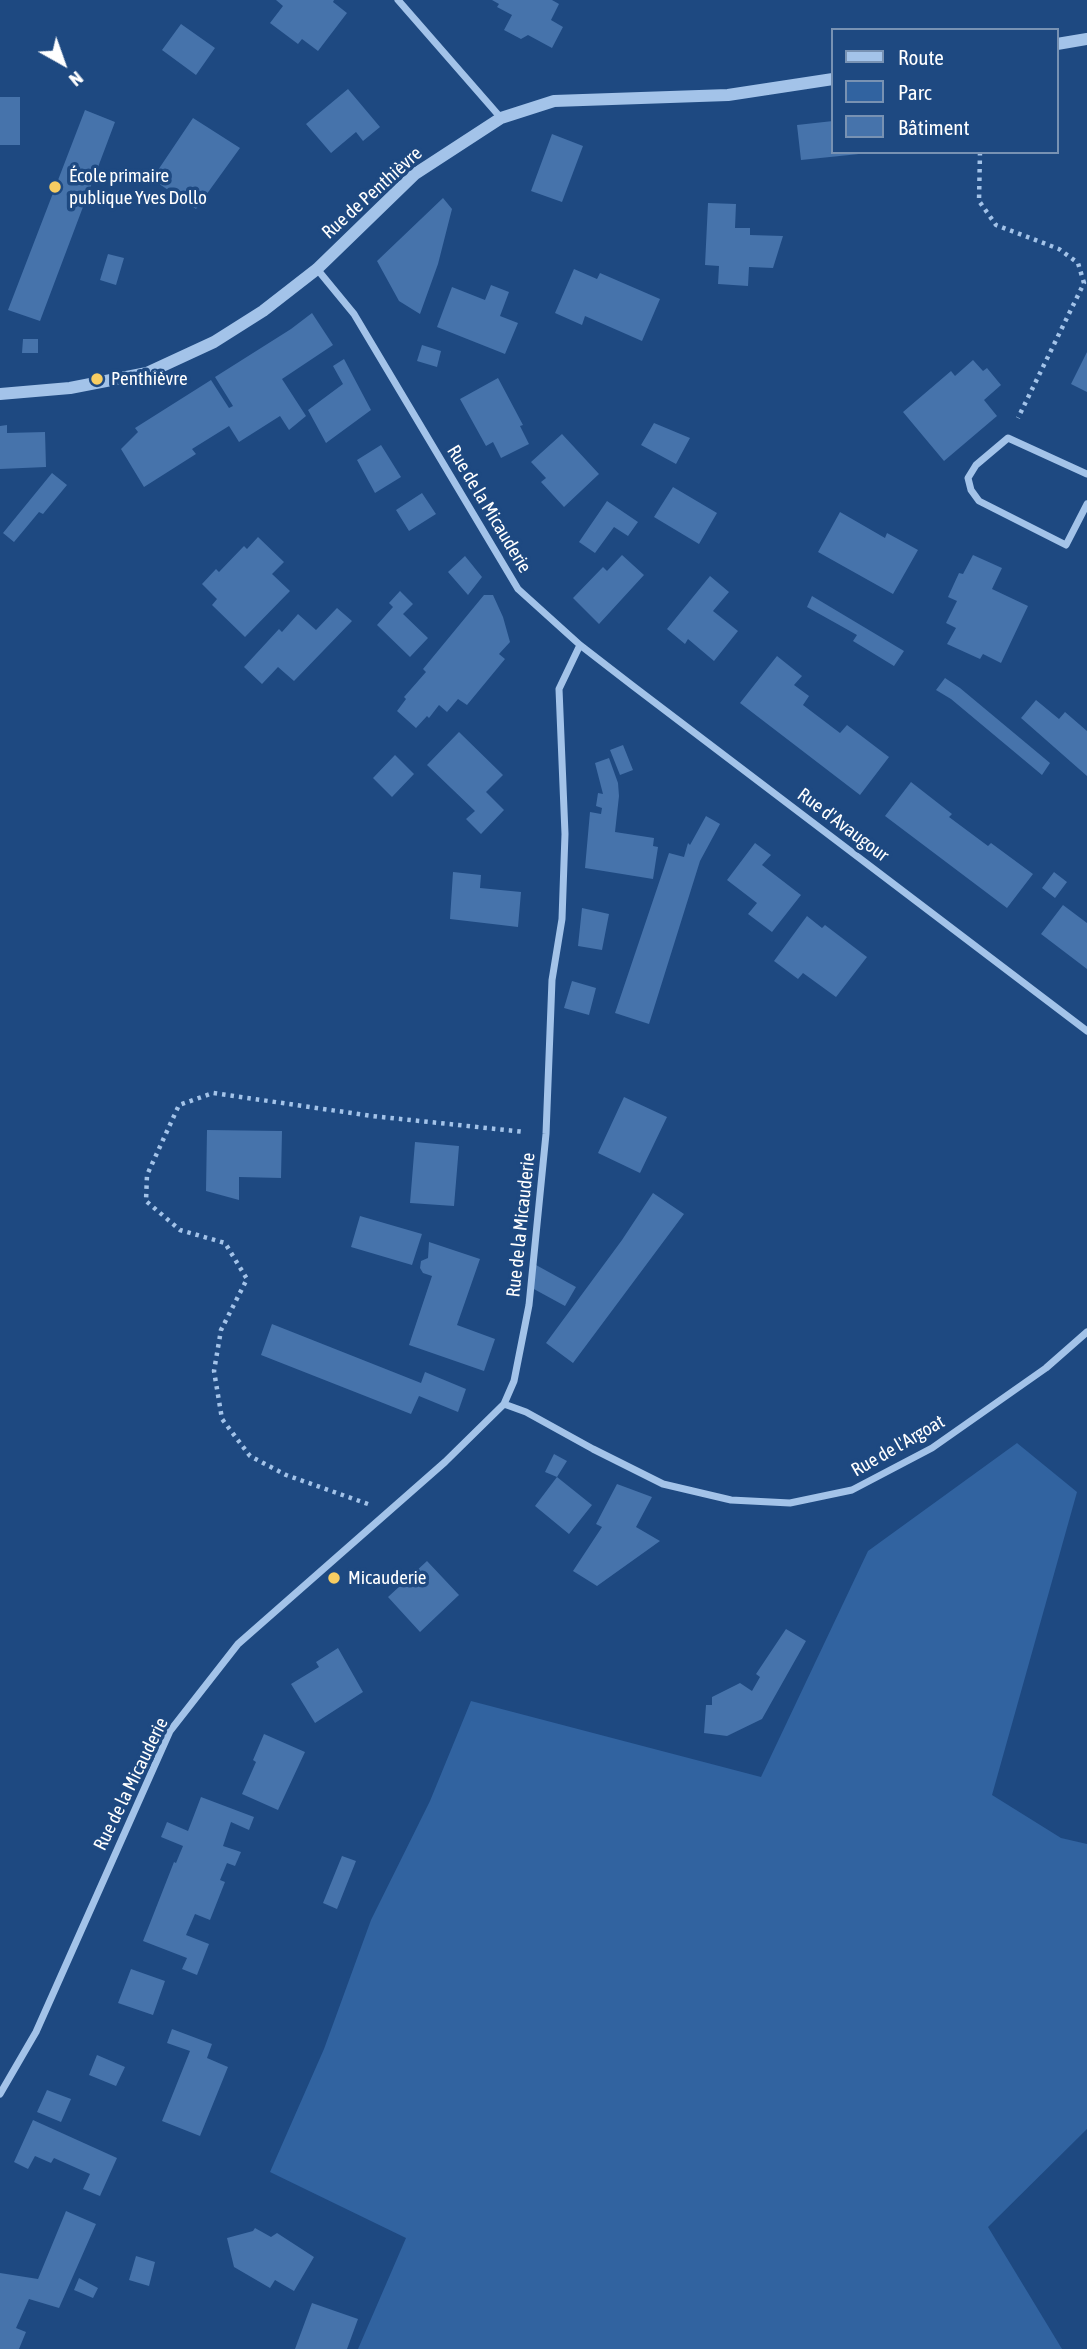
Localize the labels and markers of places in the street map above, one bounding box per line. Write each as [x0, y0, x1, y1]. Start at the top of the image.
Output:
place label: École primaire publique Yves Dollo [69, 165, 207, 209]
marker: École primaire publique Yves Dollo [47, 179, 63, 195]
place label: Penthièvre [111, 368, 188, 390]
marker: Penthièvre [89, 371, 105, 387]
place label: Micauderie [348, 1567, 426, 1589]
marker: Micauderie [326, 1570, 342, 1586]

